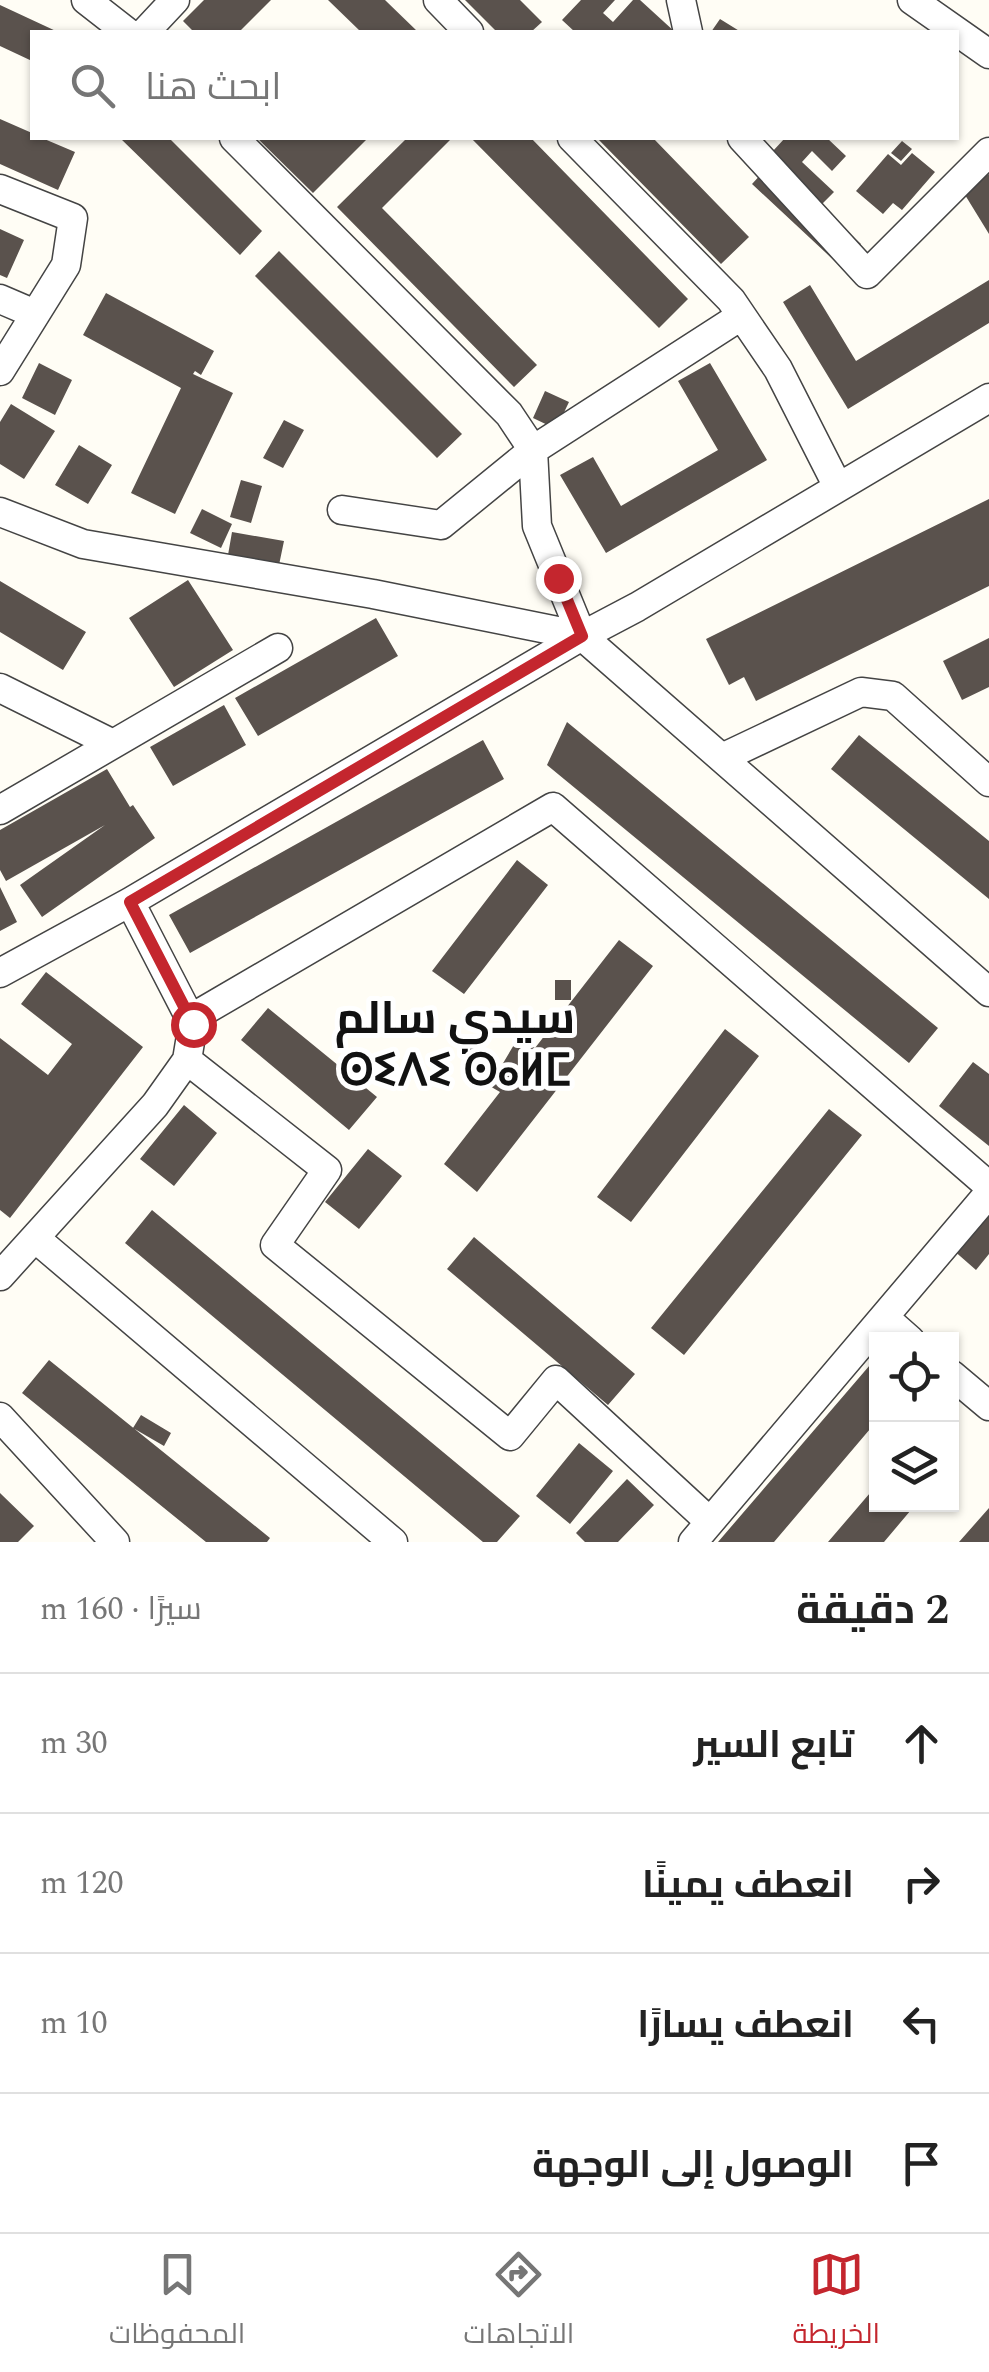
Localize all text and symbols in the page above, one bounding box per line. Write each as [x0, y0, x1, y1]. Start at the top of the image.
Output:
search box [30, 30, 959, 140]
icon: search [65, 58, 120, 113]
text: ابحث هنا [145, 59, 281, 117]
route end [536, 556, 582, 602]
district label: سيدي سالم ⵙⵉⴷⵉ ⵙⴰⵍⵎ [335, 985, 575, 1106]
route start [171, 1002, 217, 1048]
map controls [869, 1332, 959, 1512]
button: locate [869, 1332, 959, 1422]
button: layers [869, 1422, 959, 1512]
text: 2 دقيقة [796, 1579, 949, 1642]
text: سيرًا · 160 m [40, 1585, 202, 1634]
icon: ahead [894, 1716, 949, 1771]
text: تابع السير [693, 1717, 854, 1775]
text: 30 m [40, 1719, 108, 1768]
icon: right [894, 1856, 949, 1911]
text: انعطف يمينًا [642, 1857, 854, 1915]
text: 120 m [40, 1859, 124, 1908]
icon: left [894, 1996, 949, 2051]
text: انعطف يسارًا [637, 1997, 854, 2055]
text: 10 m [40, 1999, 108, 2048]
icon: arrive [894, 2136, 949, 2191]
text: الوصول إلى الوجهة [532, 2137, 854, 2195]
tab: المحفوظات [109, 2247, 245, 2359]
tab: الاتجاهات [464, 2247, 574, 2359]
tab: الخريطة [793, 2247, 880, 2359]

